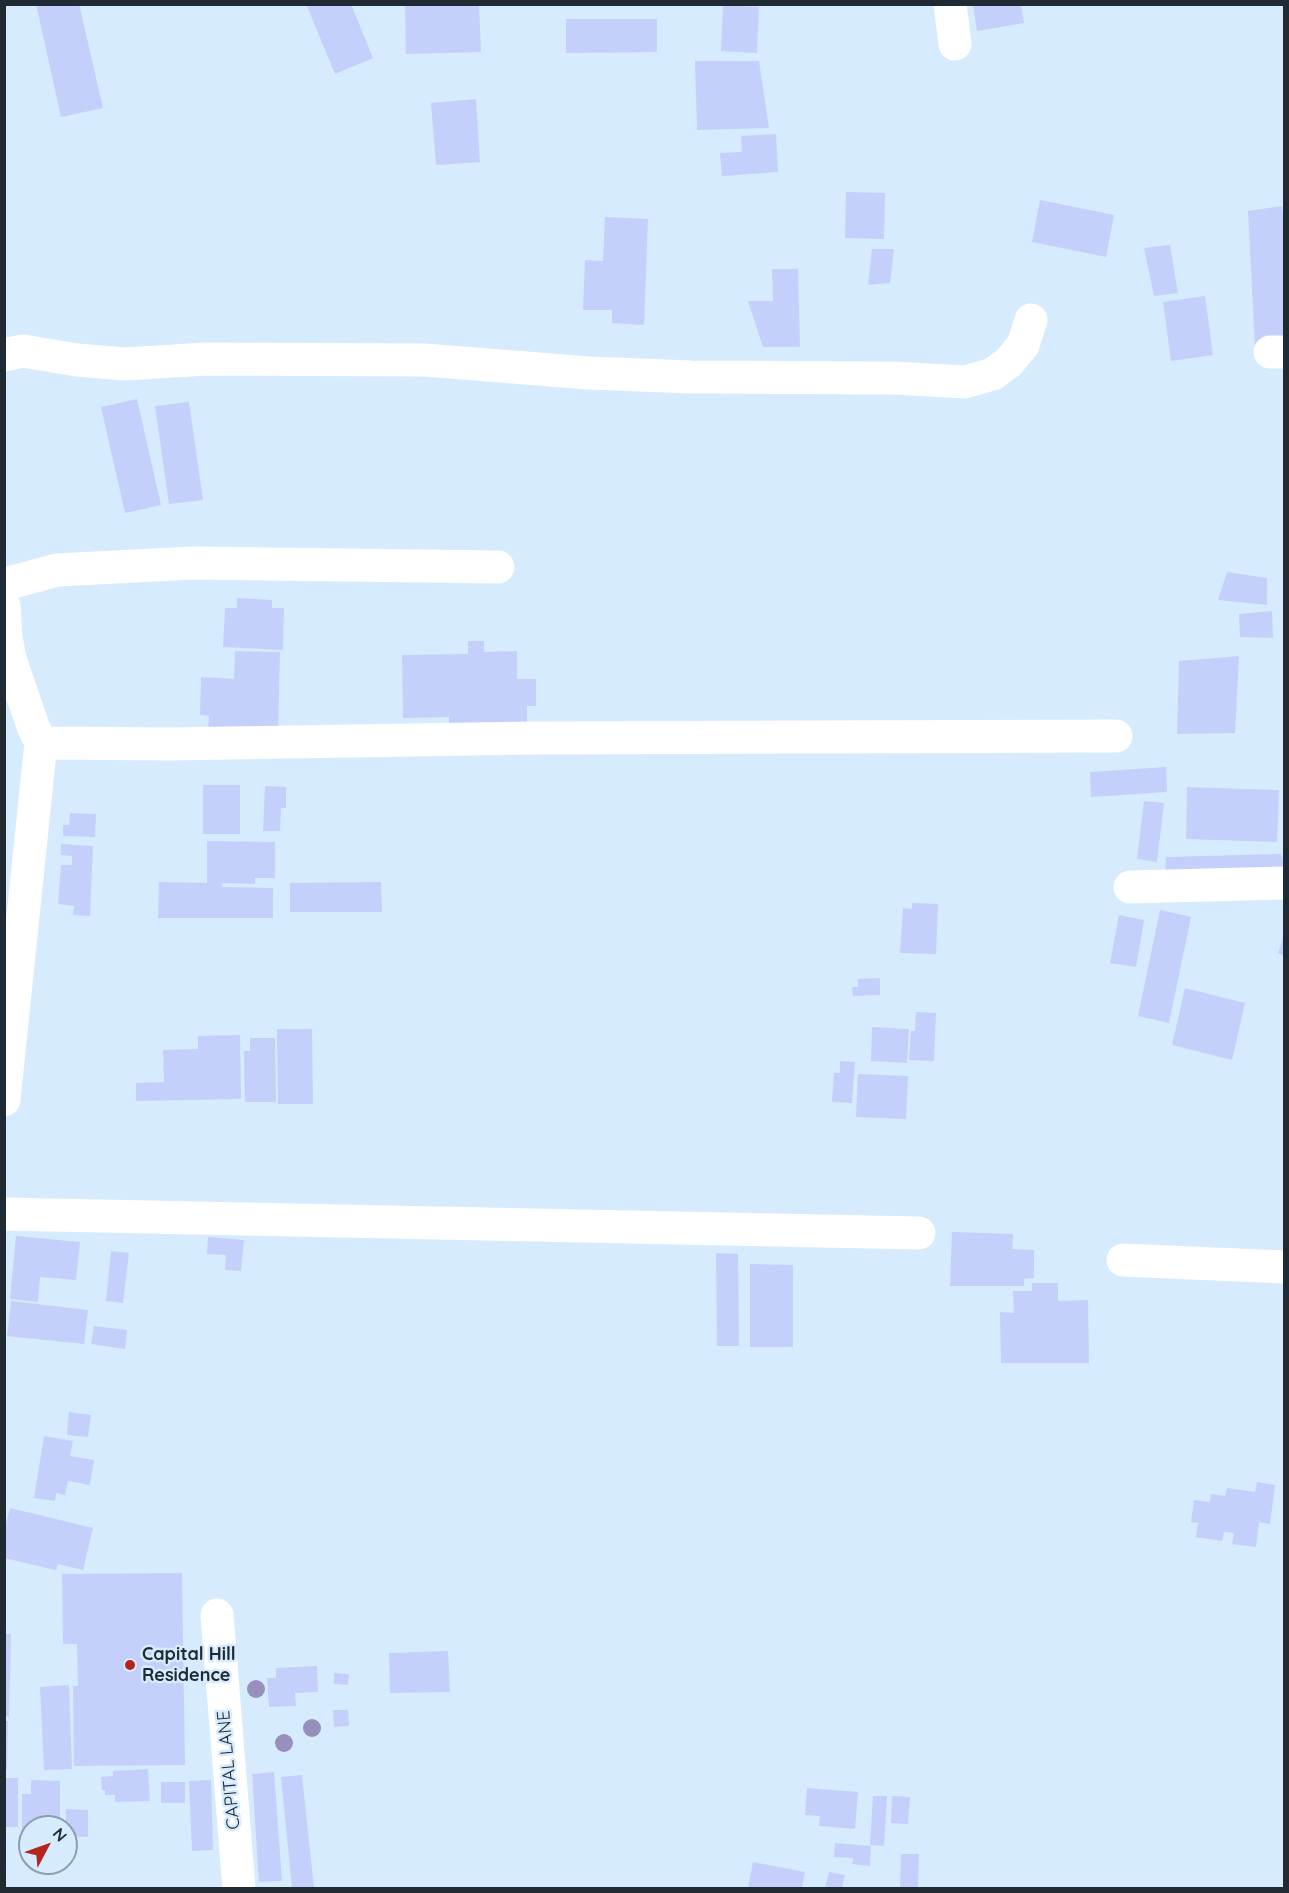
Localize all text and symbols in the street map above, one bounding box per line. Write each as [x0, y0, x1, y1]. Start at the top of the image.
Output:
place label: Capital Hill Residence [142, 1644, 236, 1686]
marker: Capital Hill Residence [123, 1658, 137, 1672]
street label: CAPITAL LANE [213, 1710, 245, 1830]
north arrow [18, 1815, 78, 1875]
text: N [49, 1823, 71, 1845]

